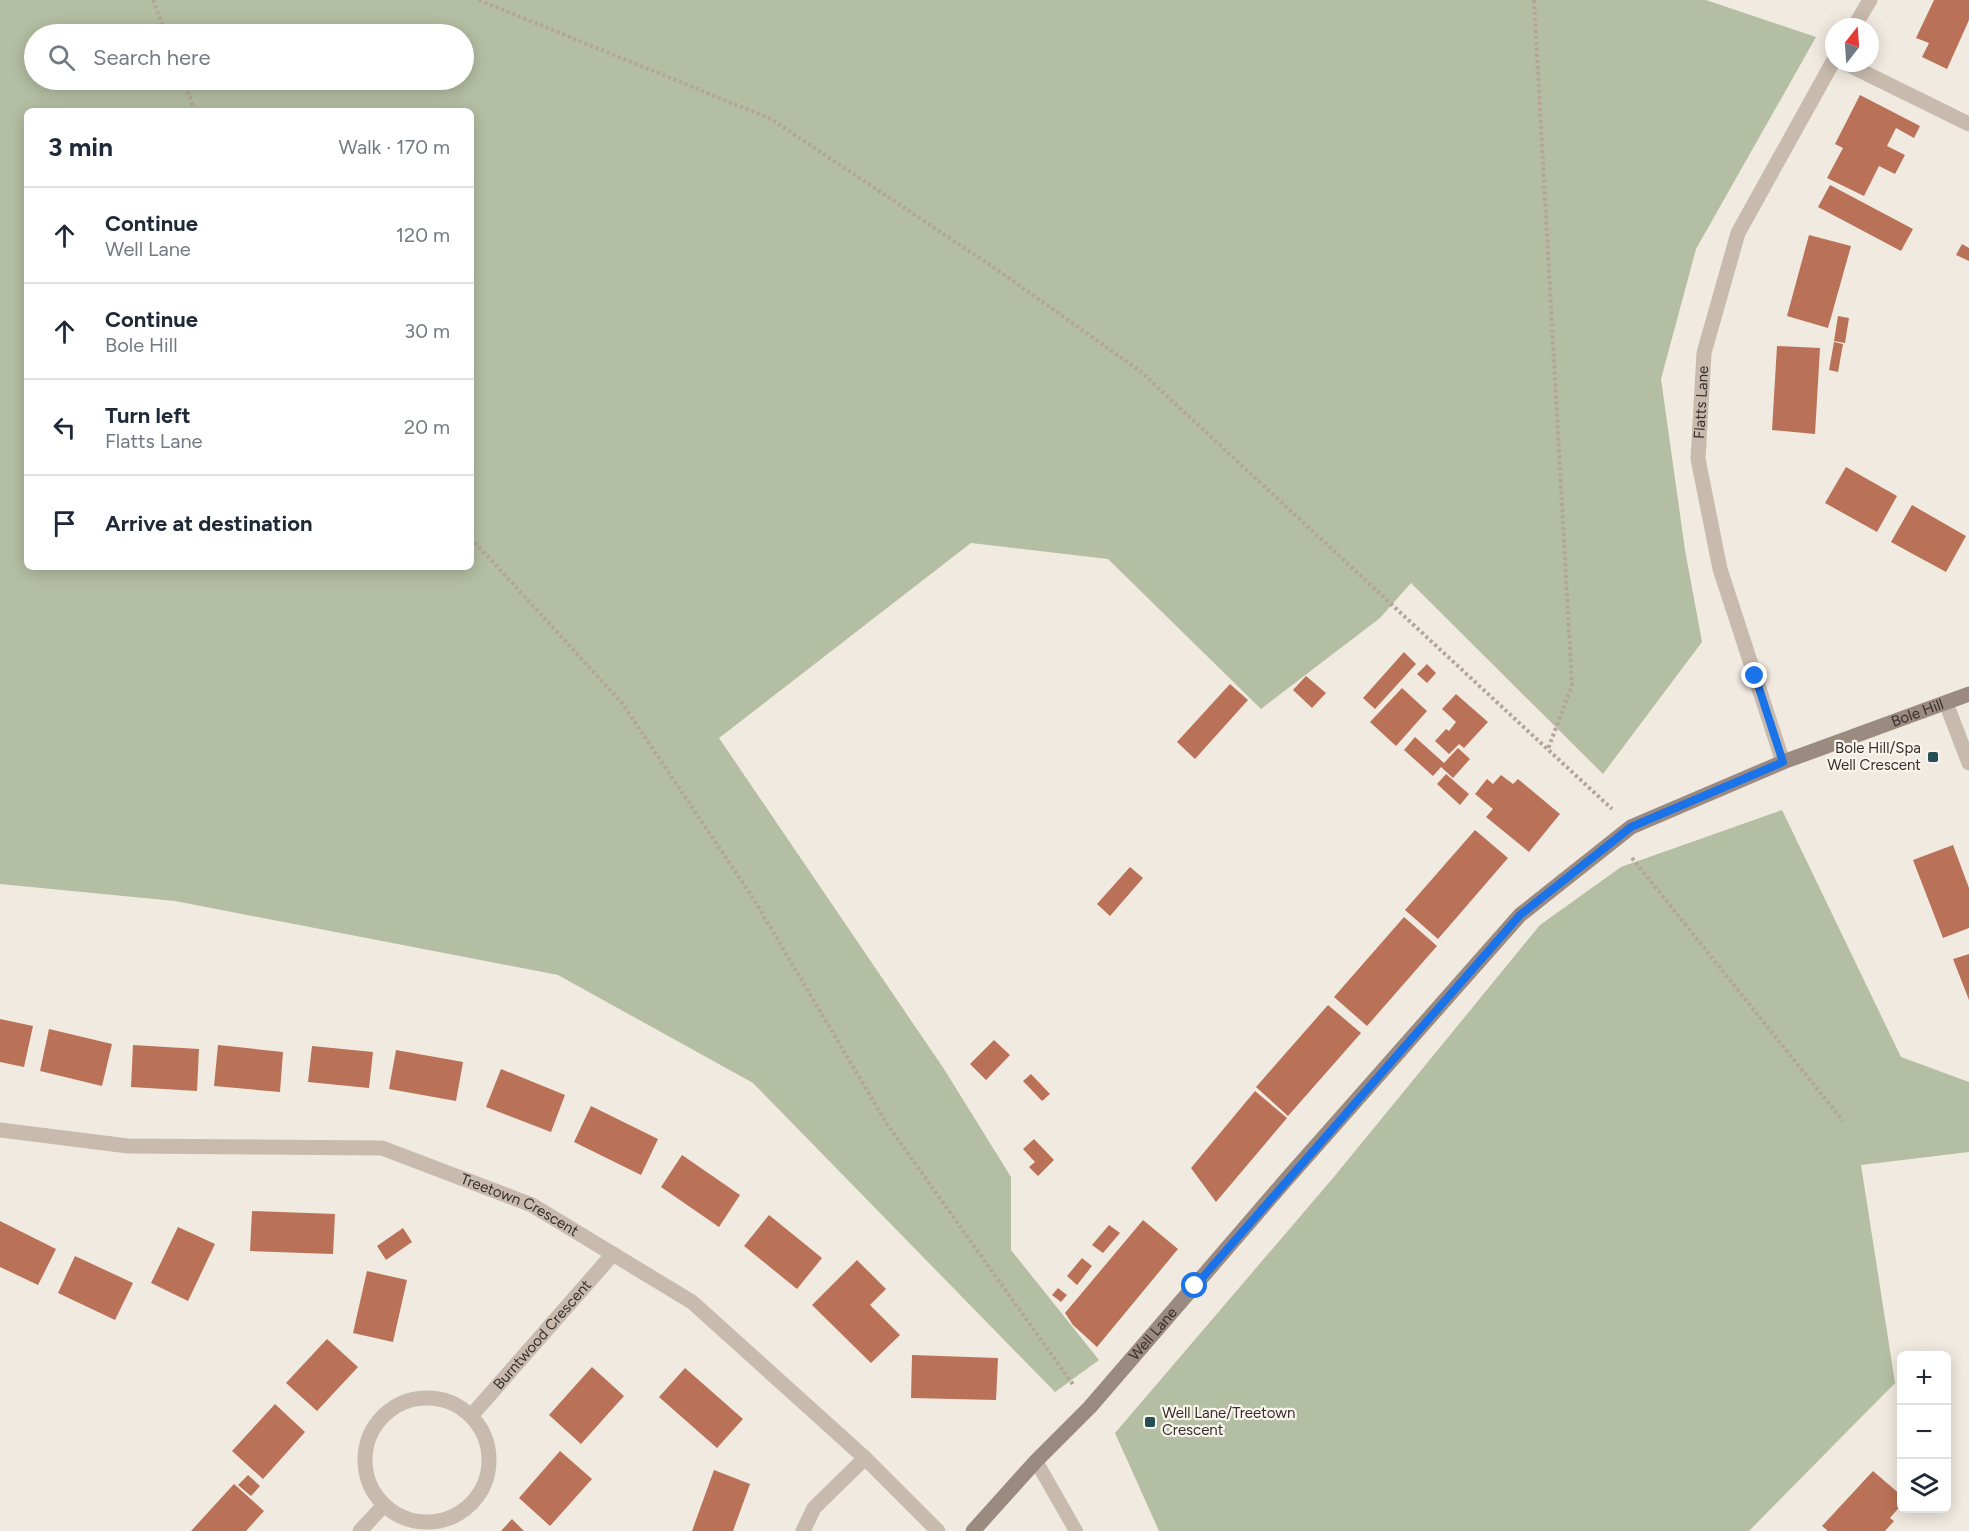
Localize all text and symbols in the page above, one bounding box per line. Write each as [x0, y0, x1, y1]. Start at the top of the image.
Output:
north arrow [1825, 18, 1879, 72]
search box [24, 24, 474, 90]
icon: search [45, 41, 78, 74]
text: Search here [93, 44, 211, 71]
text: 3 min [48, 131, 113, 163]
text: Walk · 170 m [339, 135, 450, 159]
text: Continue [105, 210, 198, 237]
icon: ahead [48, 219, 81, 252]
text: 120 m [396, 223, 450, 247]
text: Well Lane [105, 237, 191, 261]
text: Continue [105, 306, 198, 333]
icon: ahead [48, 315, 81, 348]
text: 30 m [404, 319, 450, 343]
text: Bole Hill [105, 333, 178, 357]
street label: Flatts Lane [1690, 365, 1712, 439]
text: Turn left [105, 402, 191, 429]
icon: left [48, 411, 81, 444]
text: 20 m [404, 415, 450, 439]
text: Flatts Lane [105, 429, 203, 453]
icon: arrive [48, 507, 81, 540]
text: Arrive at destination [105, 510, 313, 537]
route end [1741, 662, 1767, 688]
street label: Bole Hill [1889, 695, 1946, 731]
place label: Bole Hill/Spa Well Crescent [1827, 739, 1921, 774]
marker: Bole Hill/Spa Well Crescent [1926, 750, 1940, 764]
street label: Treetown Crescent [458, 1170, 582, 1240]
route start [1181, 1272, 1207, 1298]
street label: Burntwood Crescent [489, 1276, 595, 1393]
street label: Well Lane [1125, 1304, 1181, 1364]
map controls [1897, 1351, 1951, 1513]
button: + [1897, 1351, 1951, 1405]
place label: Well Lane/Treetown Crescent [1162, 1404, 1295, 1439]
button: − [1897, 1405, 1951, 1459]
marker: Well Lane/Treetown Crescent [1143, 1415, 1157, 1429]
button: layers [1897, 1459, 1951, 1513]

